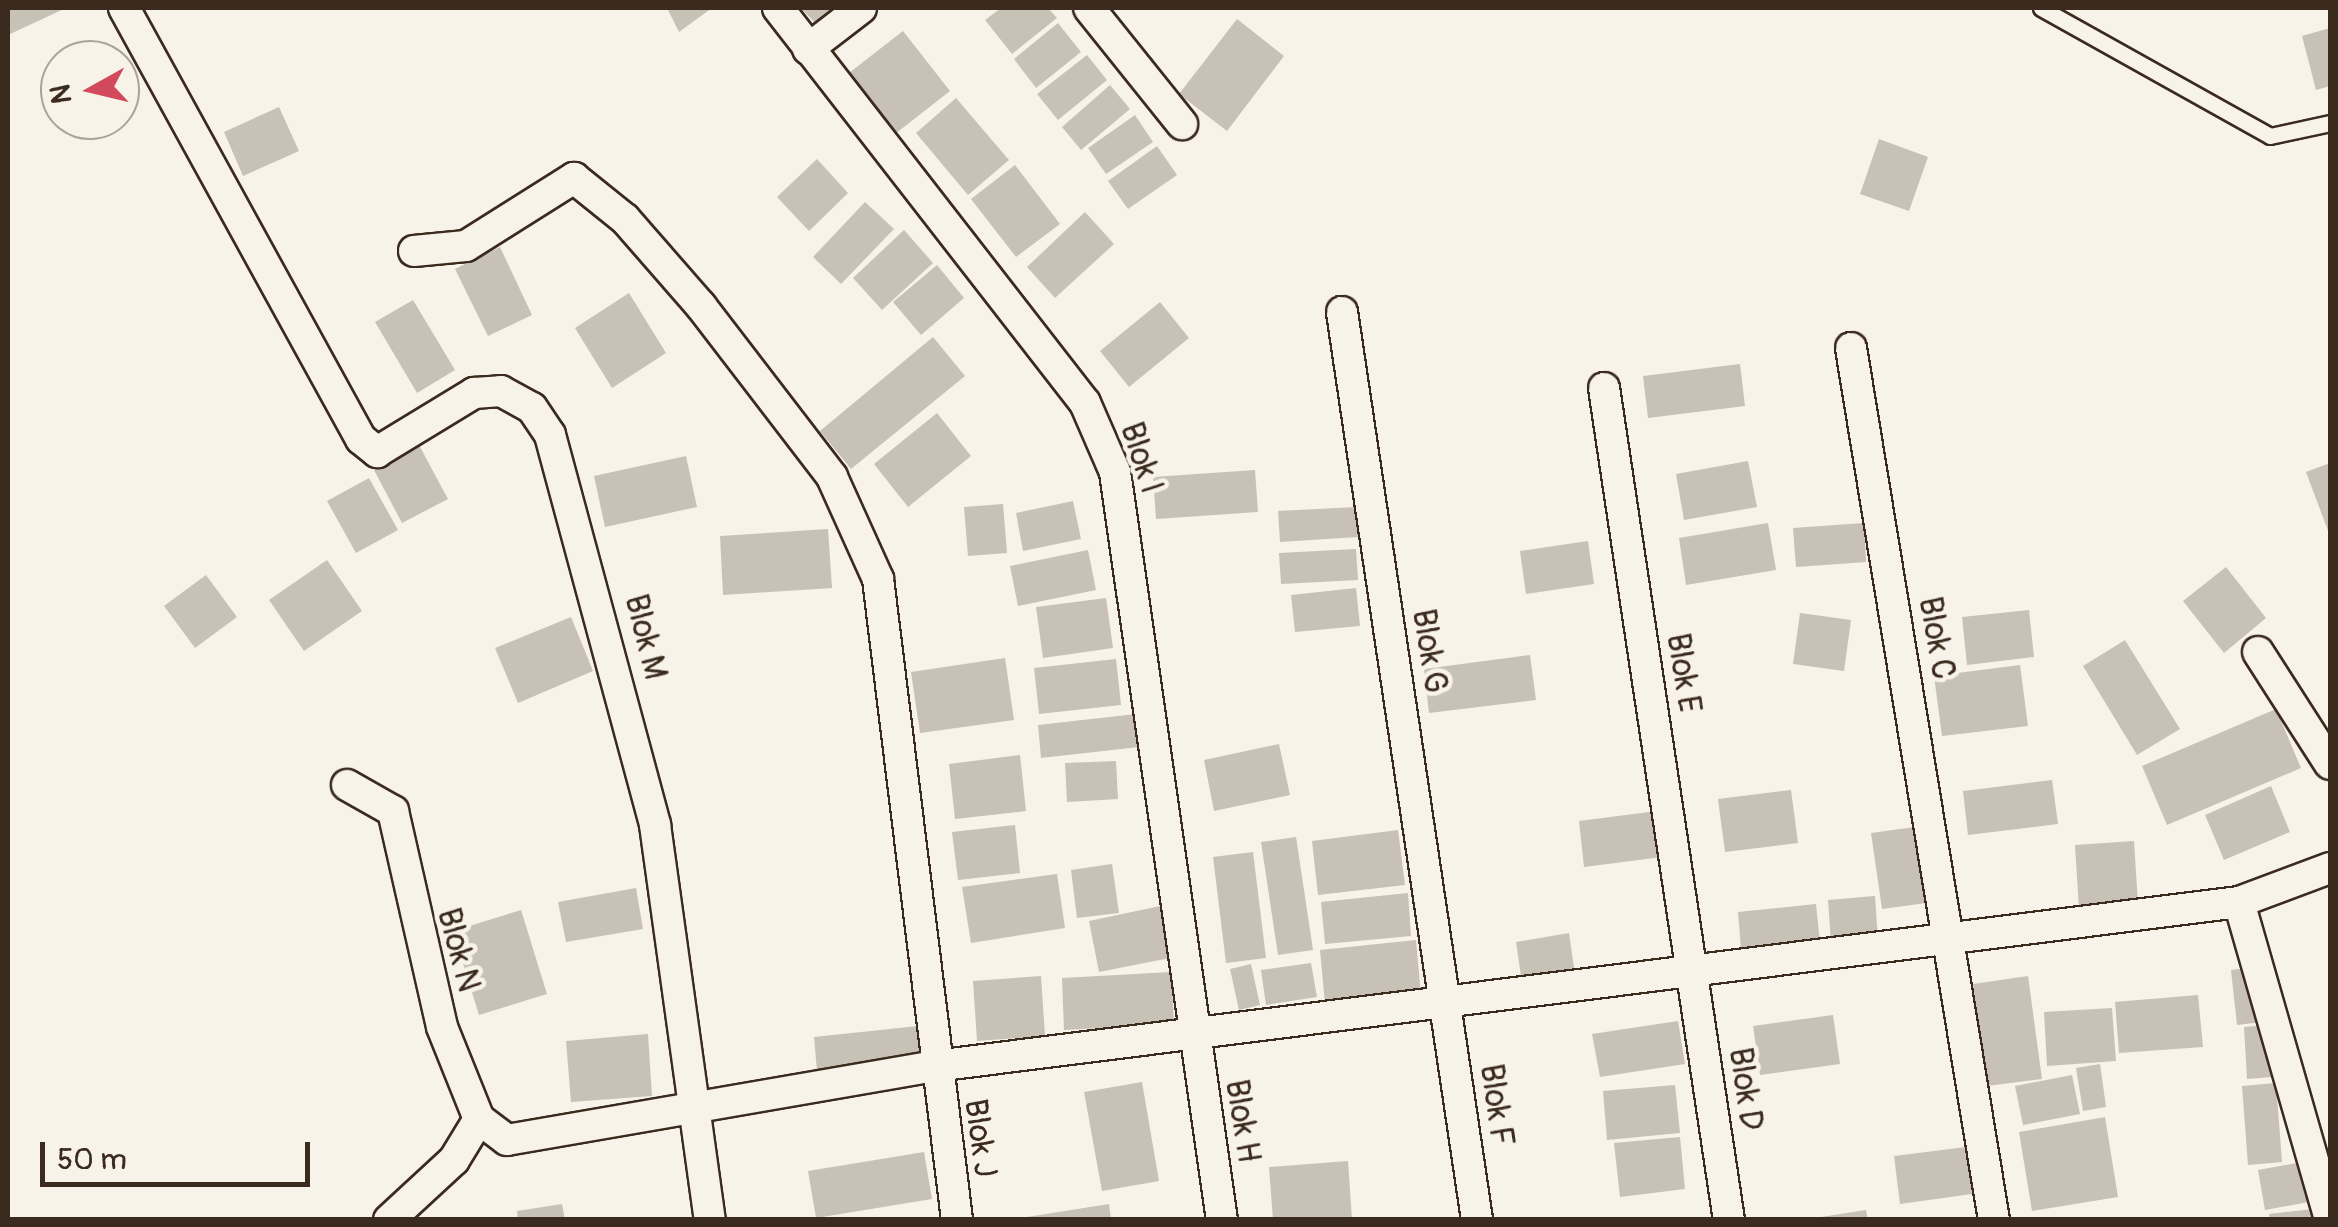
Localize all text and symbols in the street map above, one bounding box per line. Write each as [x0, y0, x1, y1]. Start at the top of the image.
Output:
north arrow [40, 40, 140, 140]
text: N [43, 82, 80, 106]
street label: Blok I [1112, 418, 1170, 498]
street label: Blok M [616, 591, 674, 683]
street label: Blok C [1910, 594, 1962, 682]
street label: Blok G [1403, 606, 1455, 696]
street label: Blok E [1658, 631, 1708, 715]
street label: Blok N [428, 904, 488, 996]
street label: Blok D [1720, 1045, 1770, 1133]
street label: Blok F [1471, 1061, 1521, 1149]
street label: Blok H [1217, 1077, 1267, 1165]
street label: Blok J [956, 1096, 1004, 1180]
scale bar [45, 1122, 315, 1184]
text: 50 m [57, 1141, 127, 1178]

